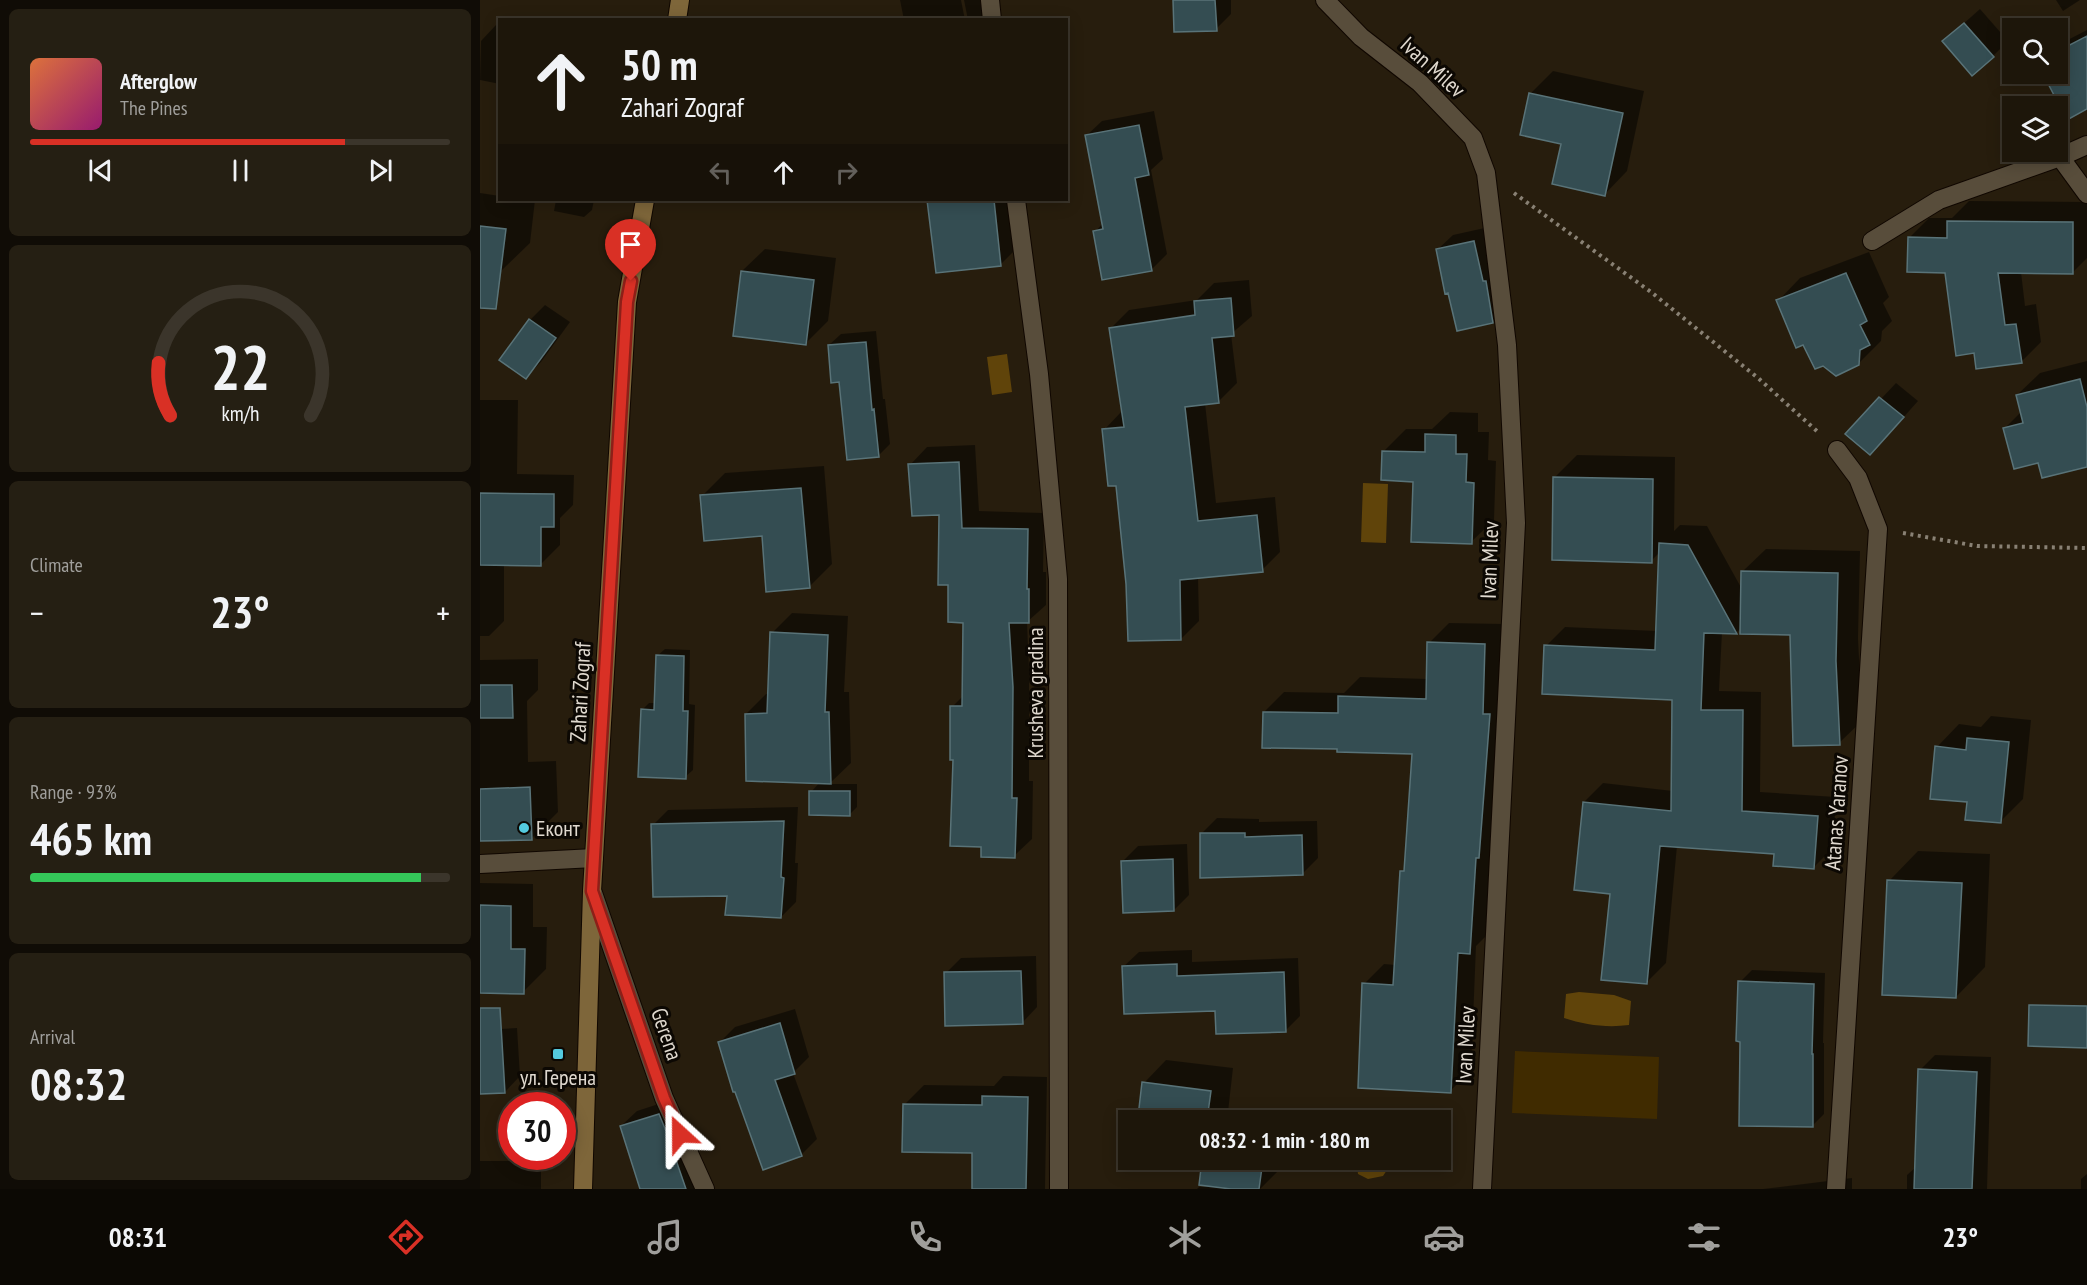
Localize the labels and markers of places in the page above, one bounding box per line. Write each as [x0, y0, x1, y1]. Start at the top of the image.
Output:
pin [605, 219, 656, 281]
place label: Еконт [536, 814, 581, 842]
marker: Еконт [517, 821, 531, 835]
marker: ул. Герена [551, 1047, 565, 1061]
place label: ул. Герена [520, 1063, 596, 1091]

